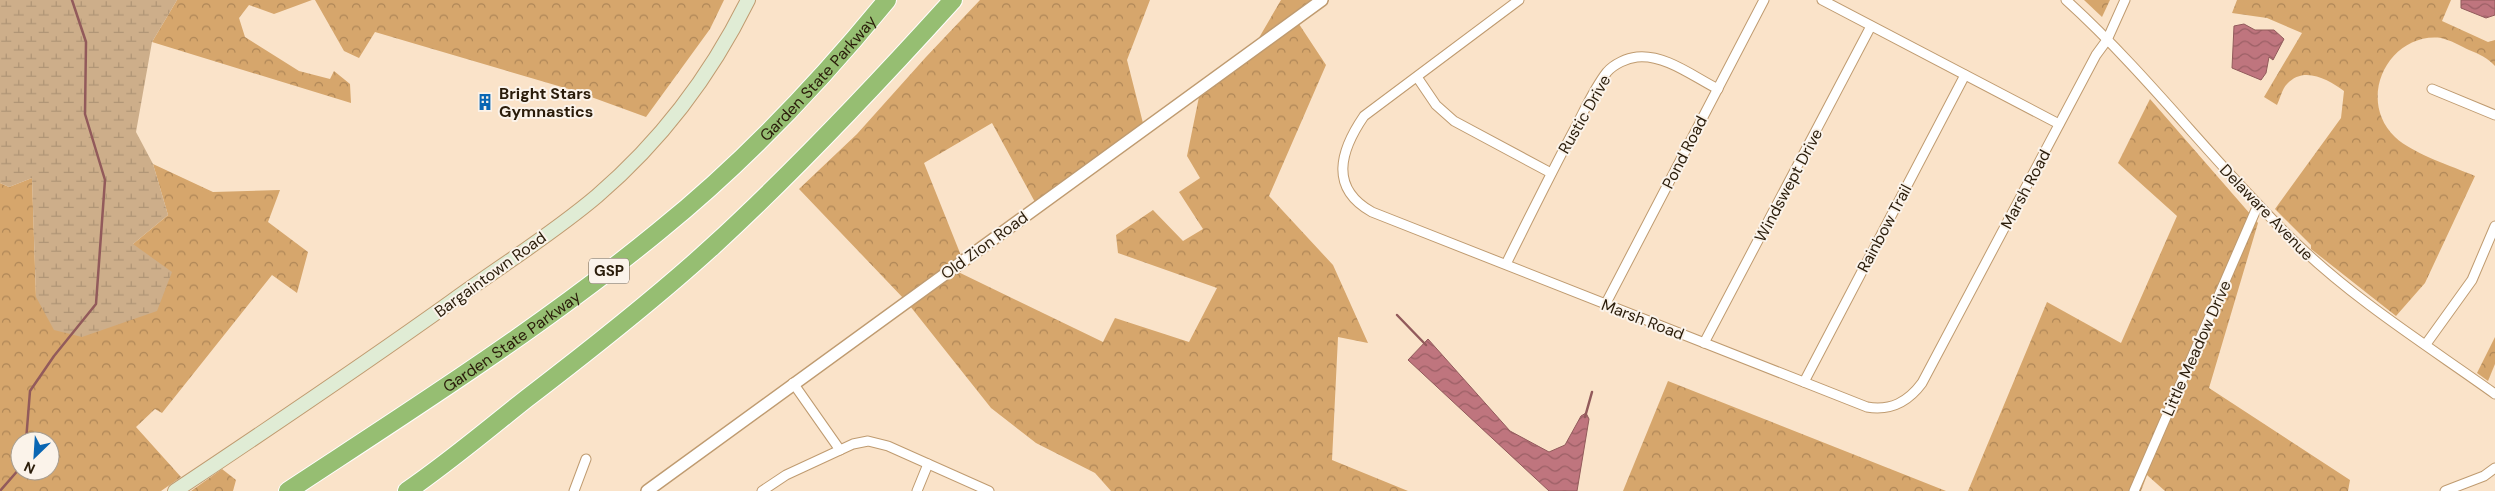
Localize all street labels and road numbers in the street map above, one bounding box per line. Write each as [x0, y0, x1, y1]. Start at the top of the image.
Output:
street label: Garden State Parkway [755, 11, 881, 146]
street label: Rustic Drive [1553, 71, 1615, 158]
street label: Pond Road [1657, 112, 1712, 192]
street label: Windswept Drive [1750, 125, 1827, 246]
street label: Marsh Road [1996, 146, 2055, 232]
street label: Delaware Avenue [2215, 160, 2318, 265]
street label: Rainbow Trail [1852, 181, 1916, 276]
street label: Old Zion Road [936, 207, 1032, 284]
street label: Bargaintown Road [430, 227, 550, 322]
road number: GSP [589, 258, 629, 284]
street label: Little Meadow Drive [2157, 277, 2236, 419]
street label: Garden State Parkway [439, 286, 585, 397]
street label: Marsh Road [1599, 294, 1687, 345]

